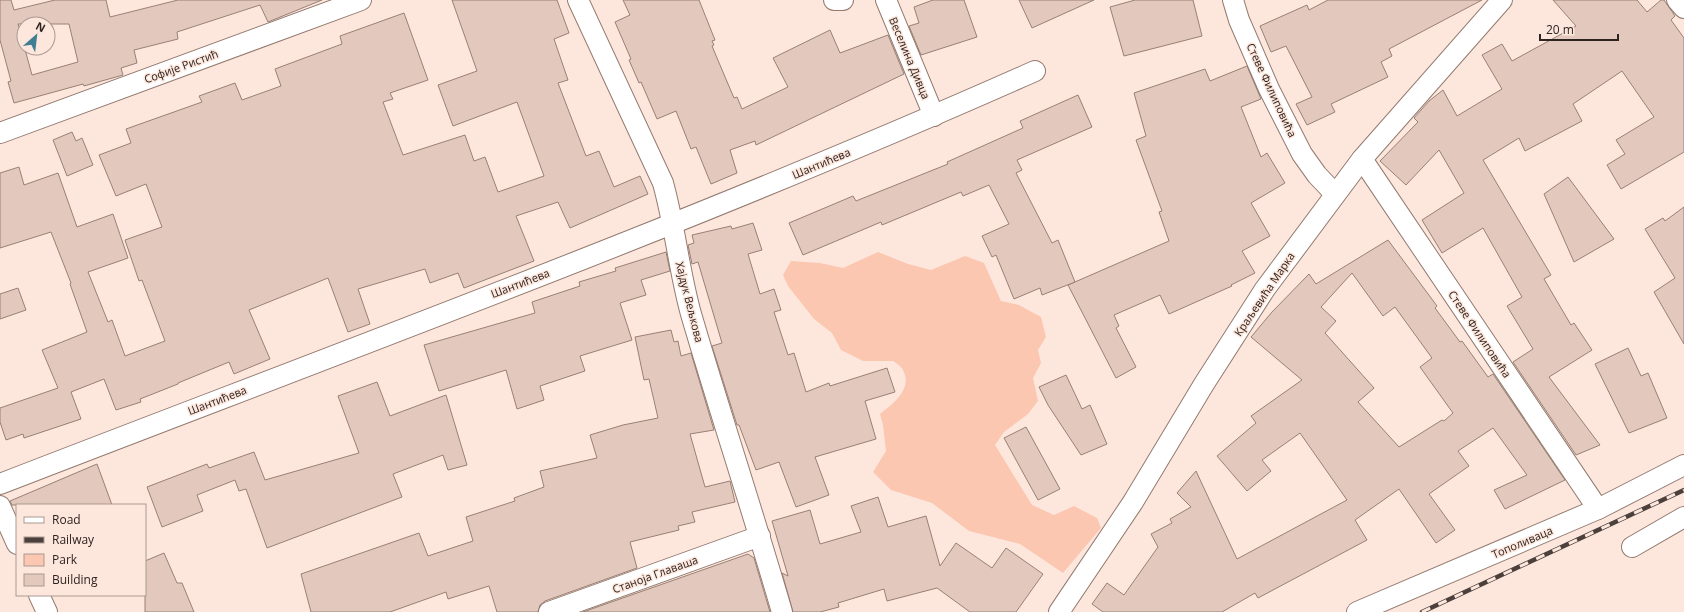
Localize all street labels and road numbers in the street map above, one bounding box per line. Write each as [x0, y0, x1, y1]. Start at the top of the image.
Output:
street label: Веселина Дивца [886, 15, 934, 101]
street label: Стеве Филиповића [1244, 40, 1300, 140]
street label: Софије Ристић [142, 46, 220, 86]
street label: Шантићева [790, 144, 852, 182]
street label: Краљевића Марка [1230, 249, 1298, 339]
street label: Хајдук Вељкова [673, 260, 707, 344]
street label: Шантићева [488, 265, 552, 301]
street label: Стеве Филиповића [1445, 287, 1515, 381]
street label: Шантићева [185, 382, 249, 418]
street label: Тополиваца [1489, 522, 1555, 562]
street label: Станоја Главаша [610, 552, 700, 596]

